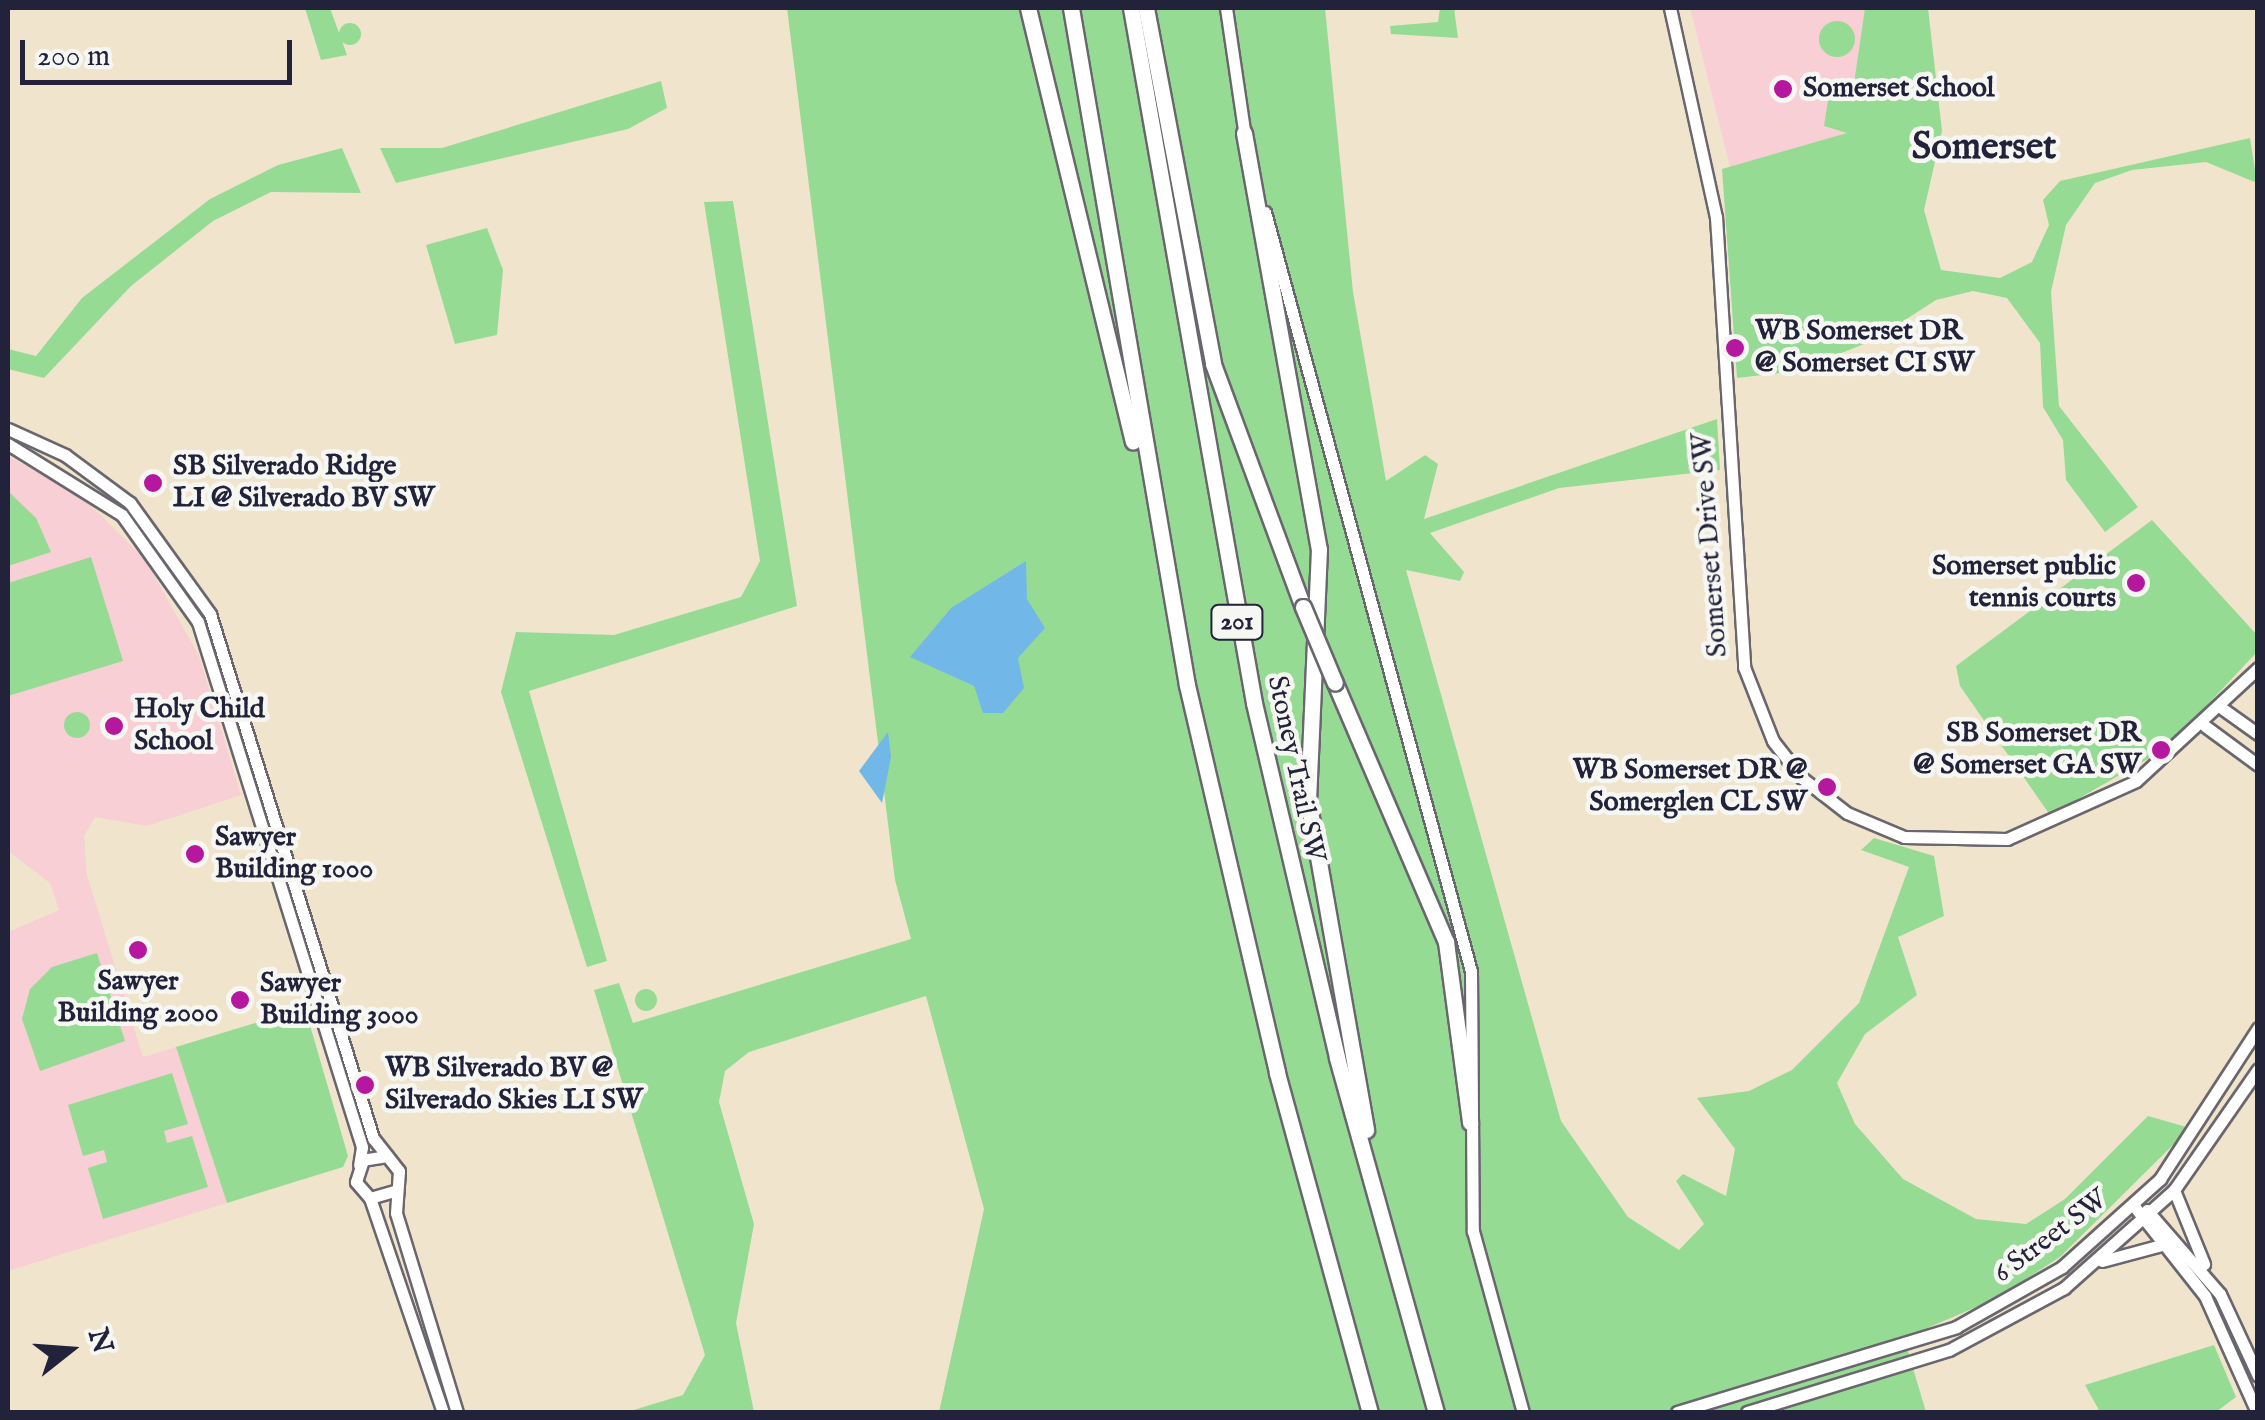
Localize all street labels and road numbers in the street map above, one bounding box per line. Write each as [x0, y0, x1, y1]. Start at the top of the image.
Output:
street label: Somerset Drive SW [1686, 432, 1736, 658]
road number: 201 [1210, 602, 1264, 642]
street label: Stoney Trail SW [1259, 673, 1331, 865]
street label: 6 Street SW [1987, 1183, 2115, 1291]

